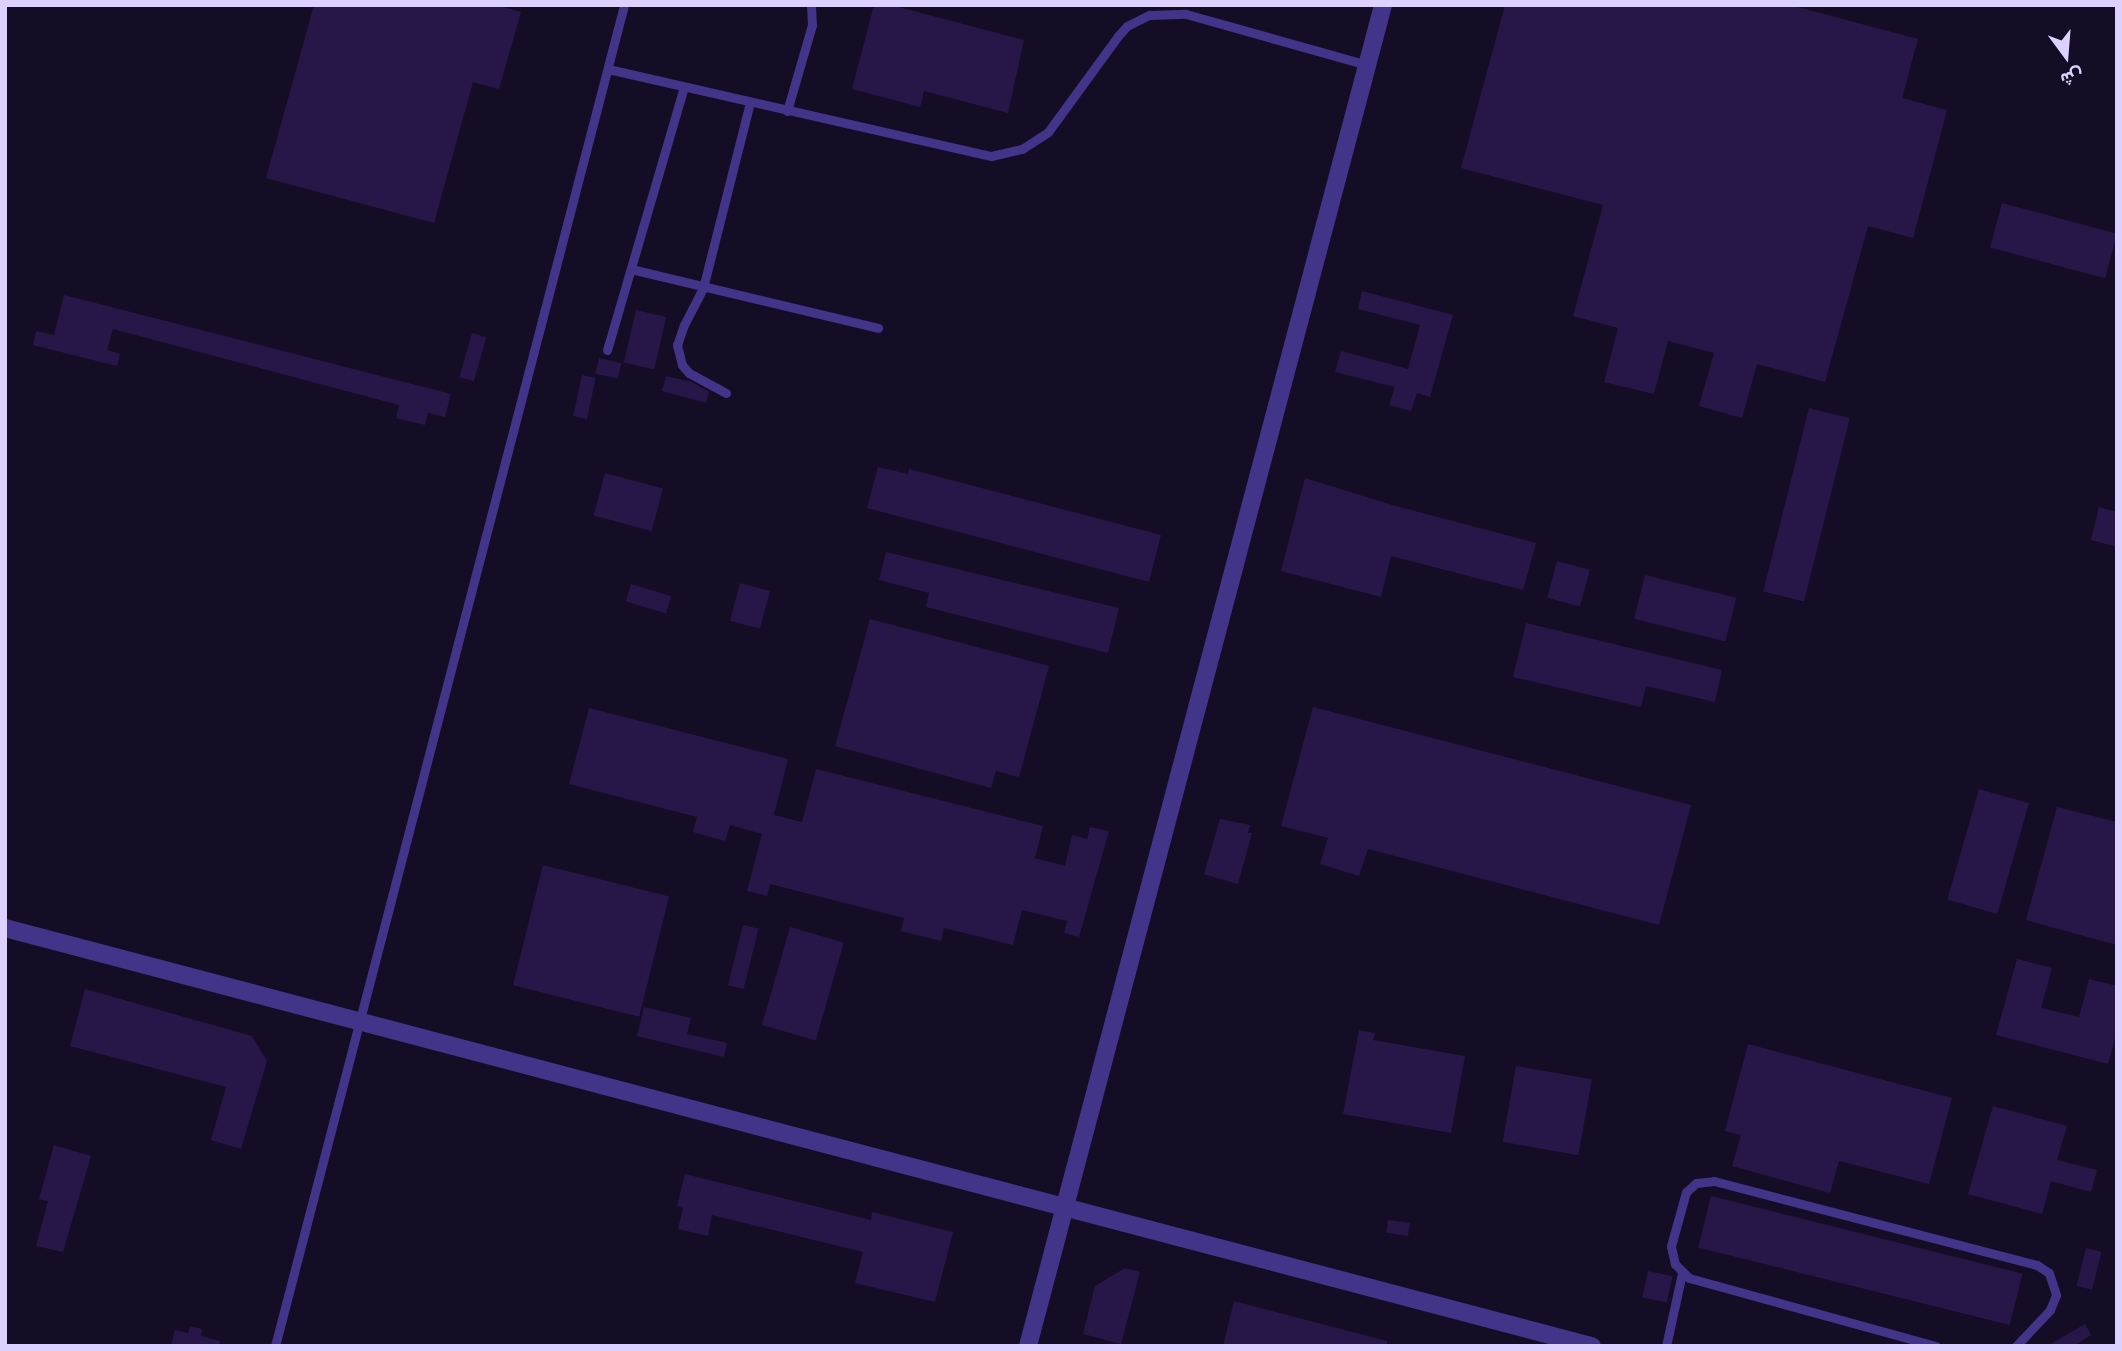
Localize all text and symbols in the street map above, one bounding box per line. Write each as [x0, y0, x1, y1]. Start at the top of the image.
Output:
north arrow [2031, 21, 2101, 91]
text: ش [2057, 61, 2087, 93]

